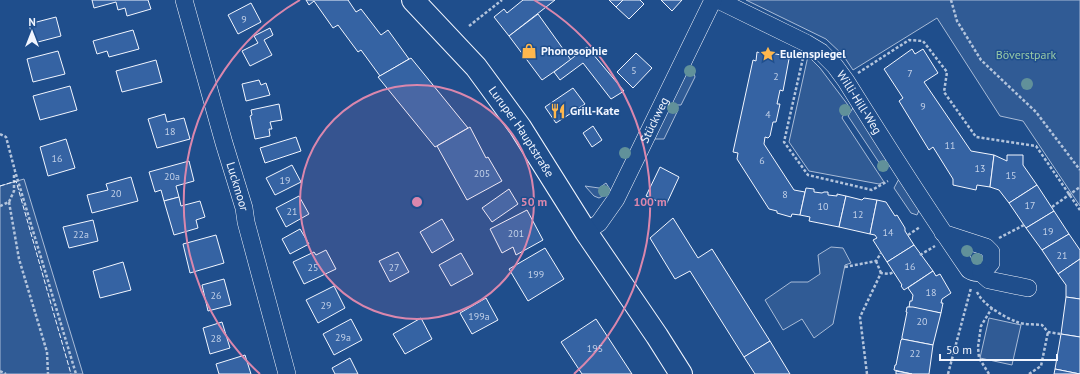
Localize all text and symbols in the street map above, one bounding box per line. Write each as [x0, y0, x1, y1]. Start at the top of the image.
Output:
north arrow [12, 12, 52, 52]
house number: 9 [241, 13, 247, 26]
text: N [28, 15, 36, 29]
shop icon: Phonosophie [520, 42, 538, 60]
place label: Phonosophie [541, 43, 608, 58]
place icon: Eulenspiegel [759, 45, 777, 63]
place label: Eulenspiegel [780, 46, 846, 61]
park label: Böverstpark [996, 47, 1057, 62]
house number: 5 [631, 64, 637, 77]
street label: Willi-Hill-Weg [834, 67, 885, 137]
house number: 7 [907, 67, 913, 80]
house number: 2 [773, 70, 779, 83]
street label: Luruper Hauptstraße [486, 83, 558, 180]
street label: Stückweg [636, 94, 672, 145]
house number: 9 [920, 100, 926, 113]
restaurant icon: Grill-Kate [549, 102, 567, 120]
place label: Grill-Kate [570, 103, 620, 118]
house number: 4 [765, 108, 771, 121]
house number: 18 [165, 125, 175, 138]
house number: 11 [945, 139, 955, 152]
house number: 16 [52, 152, 62, 165]
house number: 6 [759, 154, 765, 167]
street label: Luckmoor [223, 160, 252, 212]
house number: 13 [975, 162, 985, 175]
house number: 205 [474, 167, 490, 180]
house number: 15 [1006, 169, 1016, 182]
house number: 20a [164, 170, 180, 183]
house number: 19 [280, 174, 290, 187]
house number: 20 [111, 187, 122, 200]
house number: 8 [782, 188, 788, 201]
text: 50 m [521, 194, 547, 209]
text: 100 m [633, 194, 667, 209]
centre of rings [410, 195, 424, 209]
house number: 17 [1025, 199, 1035, 212]
house number: 10 [818, 200, 829, 213]
house number: 21 [287, 205, 297, 218]
house number: 12 [853, 208, 863, 221]
house number: 19 [1043, 225, 1053, 238]
house number: 14 [883, 226, 894, 239]
house number: 201 [508, 227, 524, 240]
house number: 22a [73, 228, 89, 241]
house number: 21 [1057, 249, 1067, 262]
house number: 16 [905, 260, 915, 273]
house number: 25 [308, 261, 318, 274]
house number: 27 [389, 261, 399, 274]
house number: 199 [528, 268, 544, 281]
house number: 18 [926, 286, 936, 299]
house number: 26 [211, 289, 221, 302]
house number: 29 [321, 299, 331, 312]
house number: 199a [468, 310, 490, 323]
house number: 20 [917, 315, 928, 328]
house number: 29a [335, 331, 351, 344]
house number: 28 [211, 332, 221, 345]
scale bar [940, 336, 1057, 362]
house number: 195 [587, 342, 603, 355]
text: 50 m [946, 342, 972, 357]
house number: 22 [910, 347, 920, 360]

